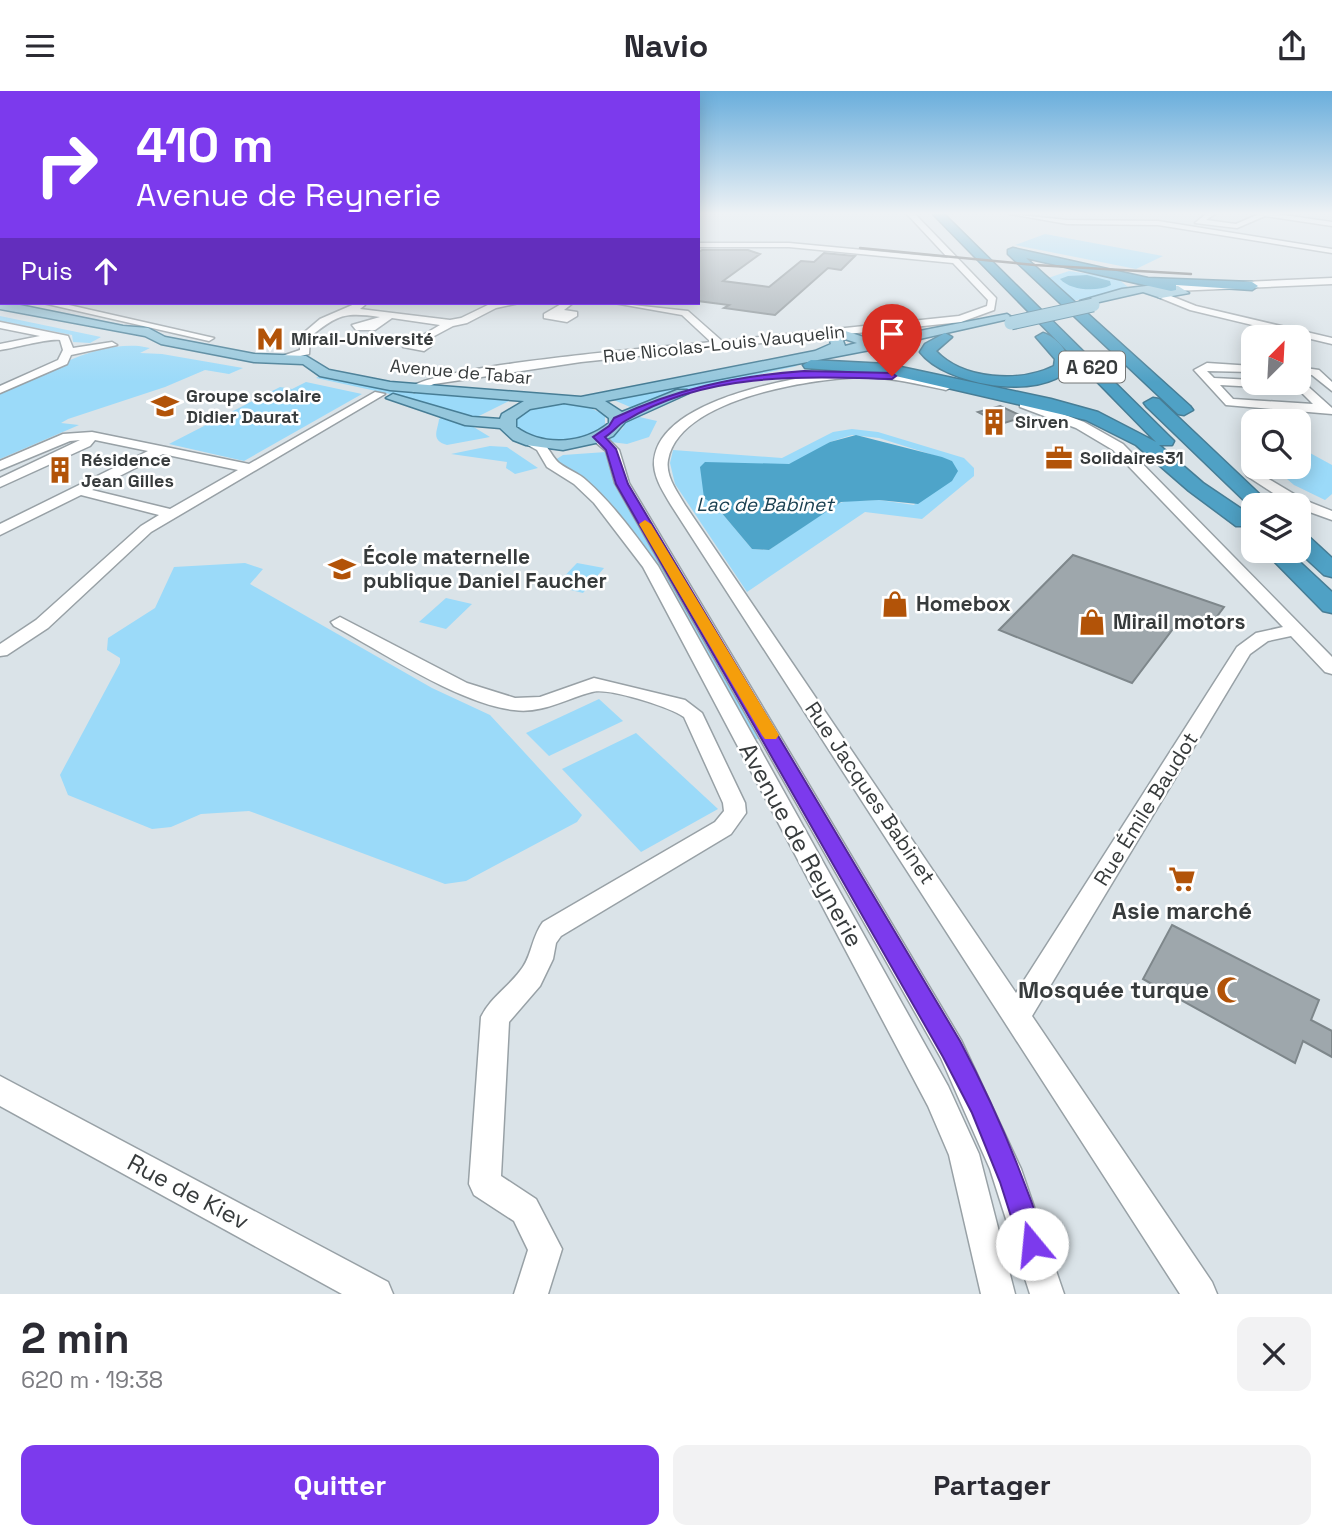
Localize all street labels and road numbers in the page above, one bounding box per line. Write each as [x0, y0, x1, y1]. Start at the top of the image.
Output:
street label: Rue Nicolas-Louis Vauquelin [602, 319, 846, 368]
road number: A 620 [1059, 351, 1125, 383]
street label: Avenue de Tabar [389, 354, 533, 389]
street label: Rue Jacques Babinet [799, 696, 942, 889]
street label: Rue Émile Baudot [1087, 727, 1204, 891]
street label: Avenue de Reynerie [732, 737, 870, 952]
street label: Rue de Kiev [122, 1147, 254, 1237]

